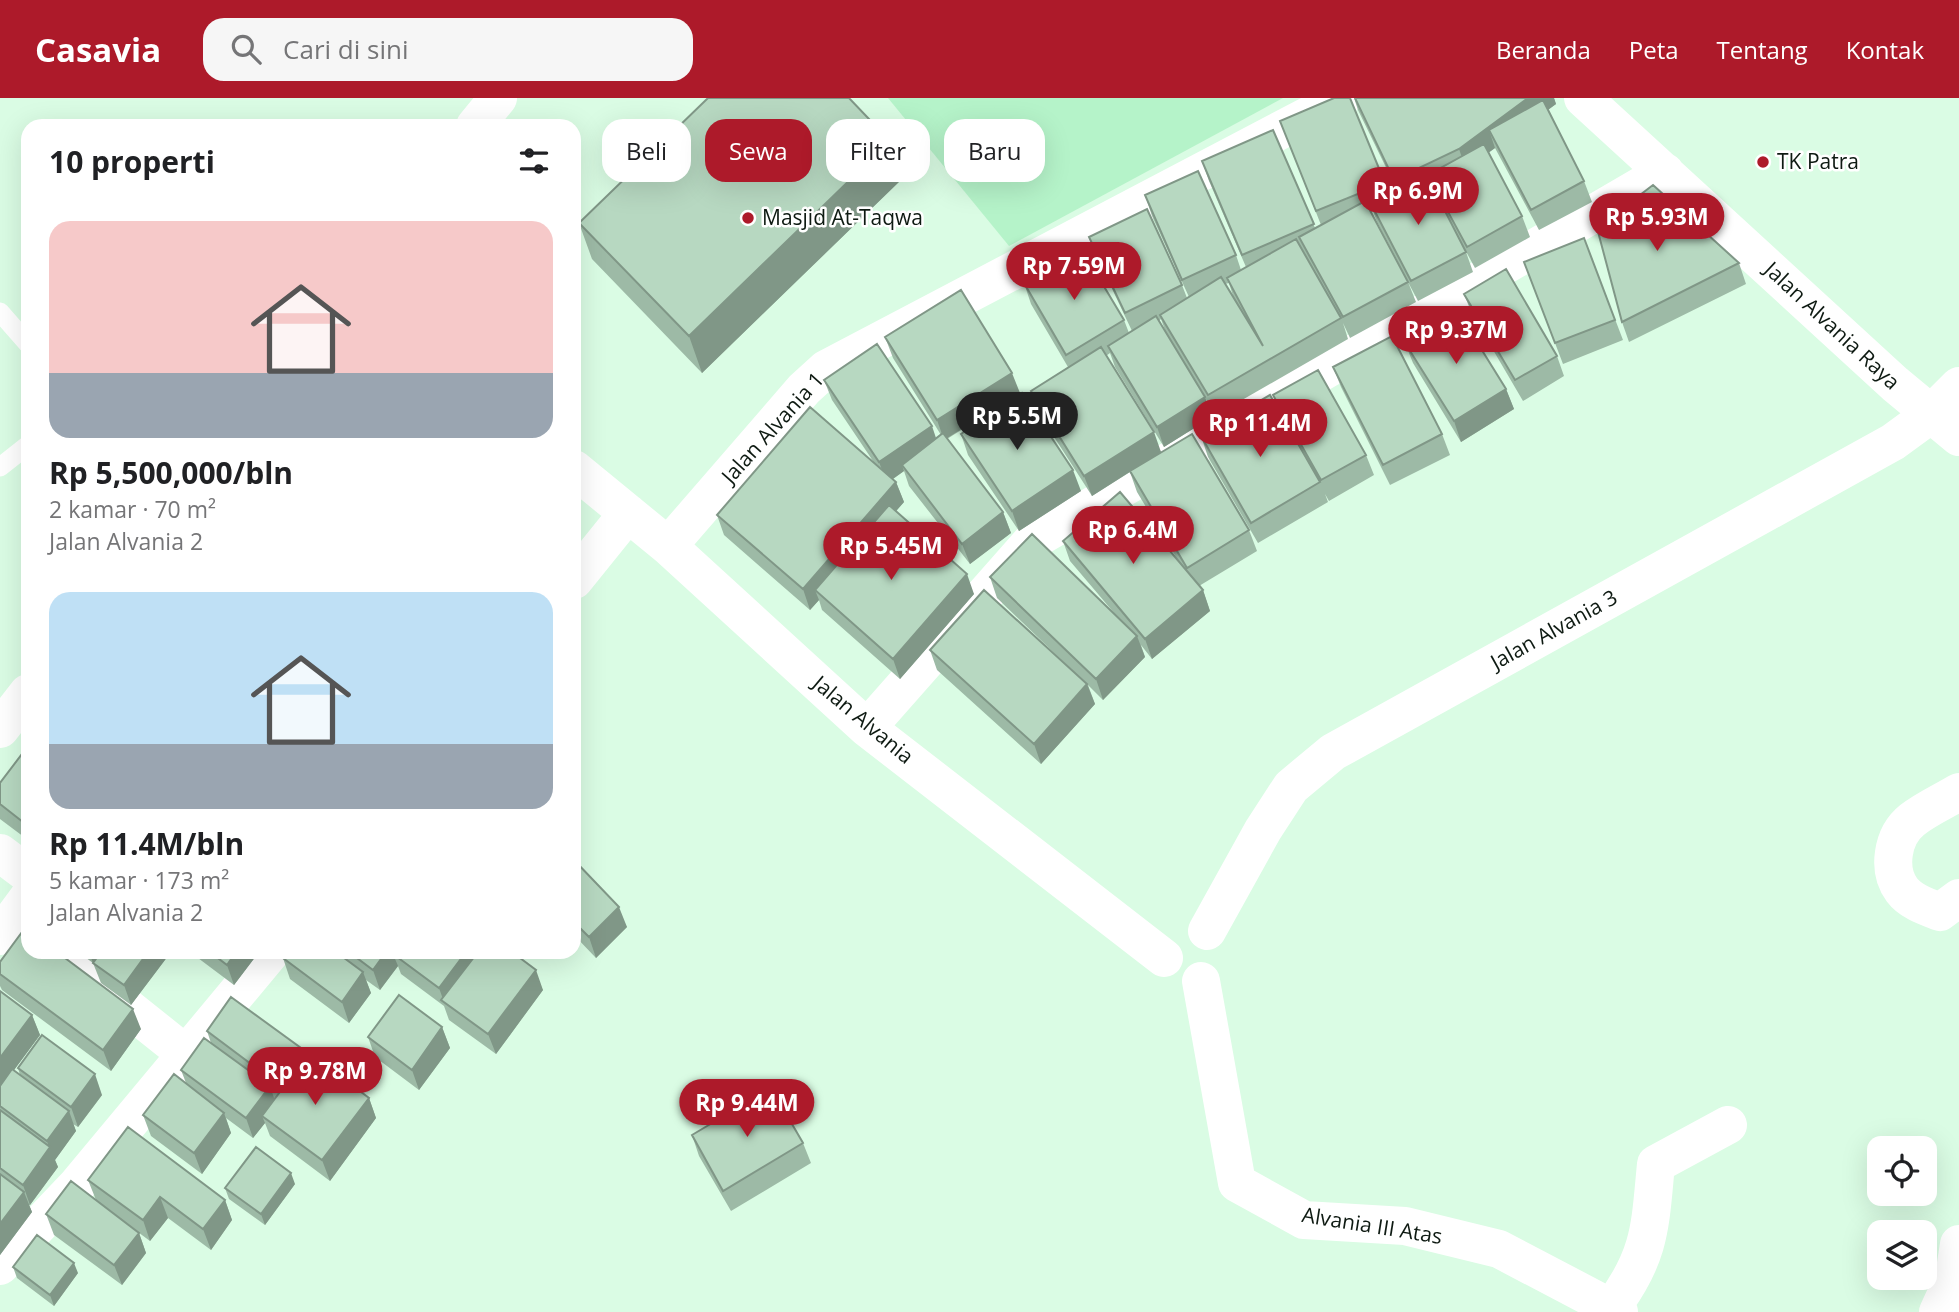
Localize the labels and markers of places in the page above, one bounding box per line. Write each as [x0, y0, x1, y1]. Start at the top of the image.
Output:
place label: TK Patra [1777, 147, 1859, 175]
marker: TK Patra [1755, 154, 1771, 170]
pin: Rp 6.9M [1353, 167, 1483, 227]
pin: Rp 5.93M [1585, 194, 1729, 253]
place label: Masjid At-Taqwa [762, 203, 923, 231]
marker: Masjid At-Taqwa [740, 210, 756, 226]
pin: Rp 7.59M [1002, 242, 1146, 302]
pin: Rp 9.37M [1384, 306, 1528, 366]
pin: Rp 5.5M [952, 392, 1082, 452]
pin: Rp 11.4M [1188, 400, 1332, 459]
pin: Rp 6.4M [1068, 506, 1198, 566]
pin: Rp 5.45M [819, 522, 963, 582]
pin: Rp 9.78M [243, 1048, 387, 1107]
pin: Rp 9.44M [675, 1080, 819, 1139]

